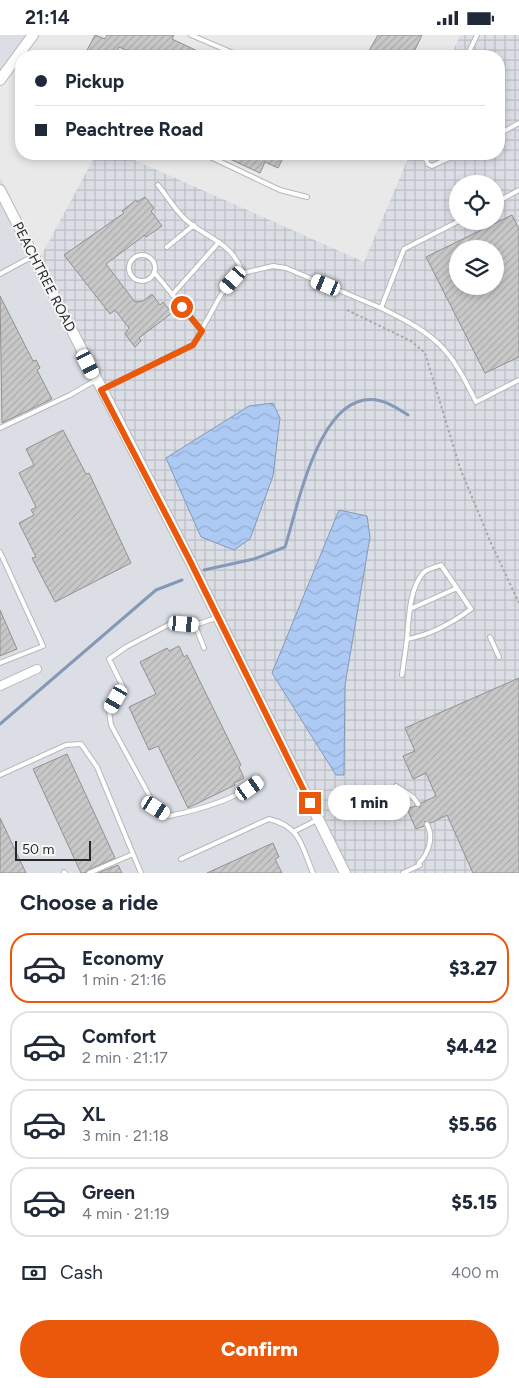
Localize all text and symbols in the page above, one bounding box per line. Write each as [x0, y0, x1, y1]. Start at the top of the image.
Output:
text: 21:14 [25, 6, 70, 29]
text: Pickup [65, 70, 124, 93]
text: Peachtree Road [65, 118, 203, 141]
map controls [449, 175, 504, 295]
button: locate [449, 175, 504, 230]
street label: PEACHTREE ROAD [9, 219, 79, 335]
button: layers [449, 240, 504, 295]
car [217, 264, 248, 296]
car [309, 272, 342, 298]
route start [171, 296, 193, 318]
car [74, 347, 101, 381]
car [168, 615, 199, 633]
car [102, 682, 129, 716]
car [233, 773, 266, 803]
callout: 1 min [328, 785, 410, 821]
route end [299, 792, 321, 814]
text: 1 min [350, 793, 388, 812]
car [139, 794, 172, 822]
scale bar [15, 838, 91, 861]
text: 50 m [22, 841, 54, 858]
text: Choose a ride [20, 889, 158, 916]
icon: car [22, 946, 67, 991]
text: Economy [82, 947, 164, 970]
text: $3.27 [449, 957, 497, 980]
text: 1 min · 21:16 [82, 970, 166, 989]
icon: car [22, 1024, 67, 1069]
text: Comfort [82, 1025, 157, 1048]
text: $4.42 [446, 1035, 497, 1058]
text: 2 min · 21:17 [82, 1048, 168, 1067]
icon: car [22, 1102, 67, 1147]
text: XL [82, 1103, 105, 1126]
text: $5.56 [448, 1113, 497, 1136]
text: 3 min · 21:18 [82, 1126, 169, 1145]
icon: car [22, 1180, 67, 1225]
text: Green [82, 1181, 135, 1204]
text: $5.15 [451, 1191, 497, 1214]
text: 4 min · 21:19 [82, 1204, 169, 1223]
icon: cash [20, 1259, 48, 1287]
text: Cash [60, 1261, 103, 1284]
text: 400 m [451, 1263, 499, 1282]
button: Confirm [20, 1320, 499, 1378]

